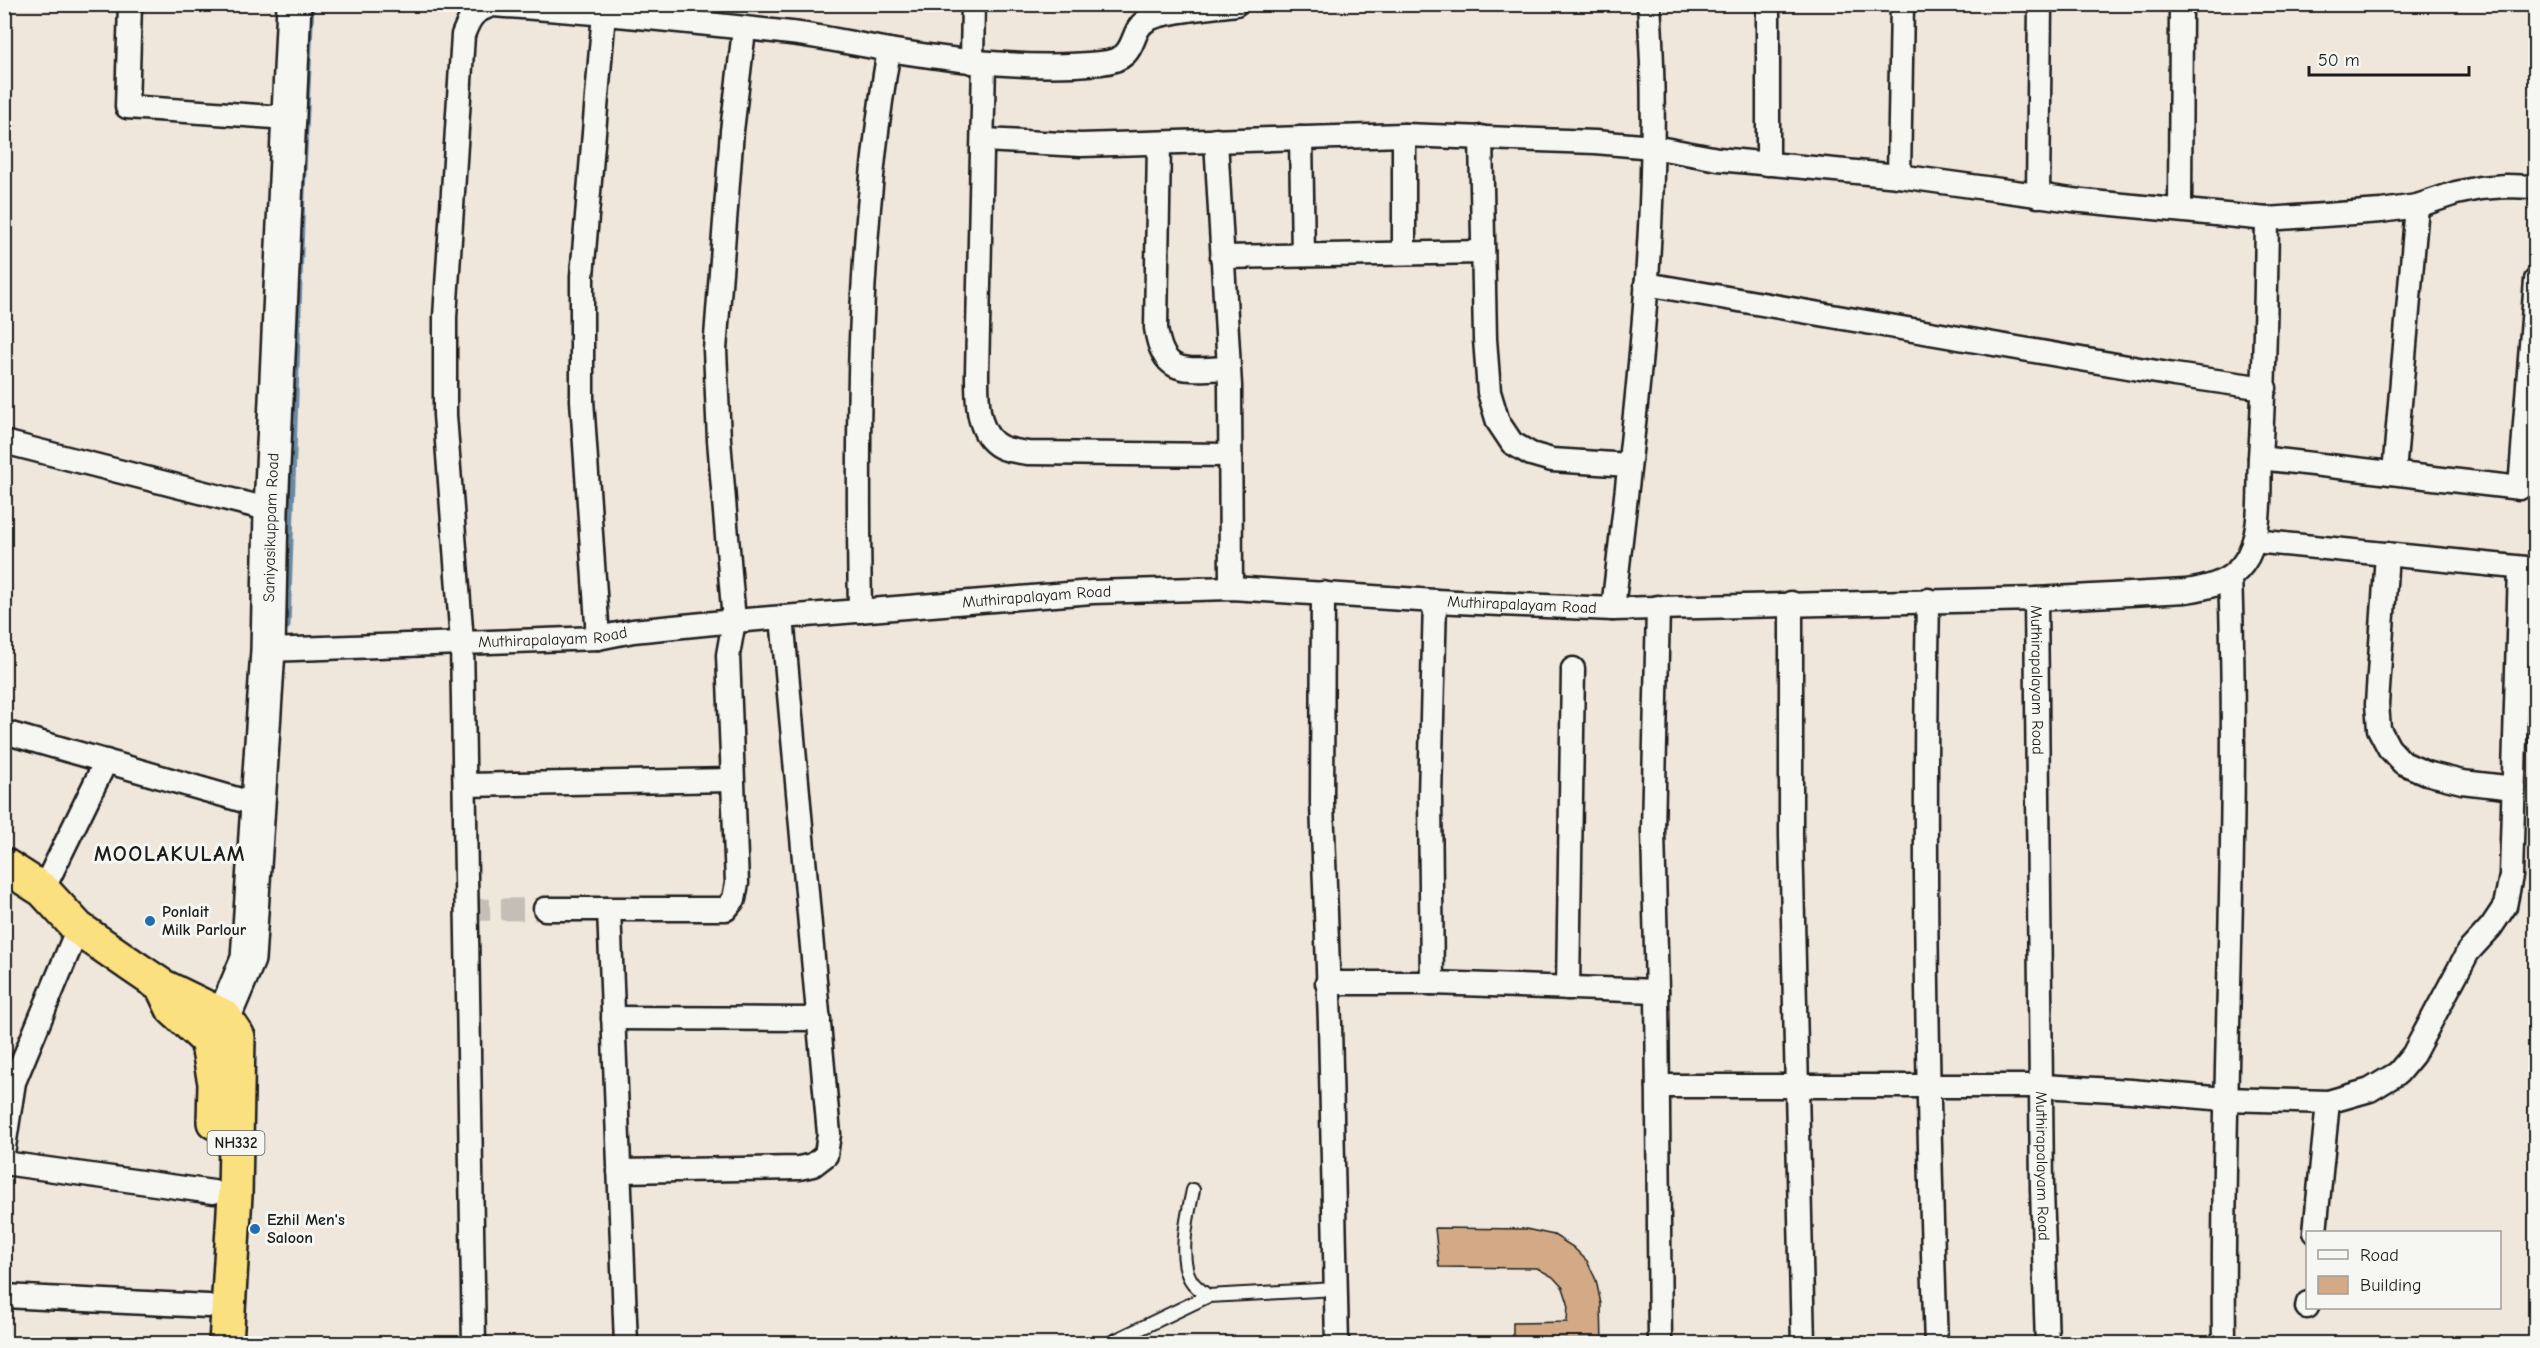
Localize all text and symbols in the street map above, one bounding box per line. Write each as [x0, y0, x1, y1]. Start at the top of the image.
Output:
scale bar [2309, 39, 2470, 77]
text: 50 m [2318, 50, 2360, 71]
street label: Saniyasikuppam Road [260, 452, 283, 602]
street label: Muthirapalayam Road [961, 582, 1111, 611]
street label: Muthirapalayam Road [1447, 593, 1597, 617]
street label: Muthirapalayam Road [2027, 605, 2047, 755]
street label: Muthirapalayam Road [478, 623, 629, 651]
district label: MOOLAKULAM [94, 841, 246, 867]
place label: Ponlait Milk Parlour [162, 903, 247, 939]
marker: Ponlait Milk Parlour [143, 914, 157, 928]
street label: Muthirapalayam Road [2032, 1091, 2053, 1241]
road number: NH332 [208, 1131, 264, 1155]
place label: Ezhil Men's Saloon [267, 1211, 345, 1247]
marker: Ezhil Men's Saloon [248, 1222, 262, 1236]
legend [2306, 1231, 2501, 1309]
text: Road [2360, 1245, 2399, 1266]
text: Building [2360, 1275, 2422, 1296]

